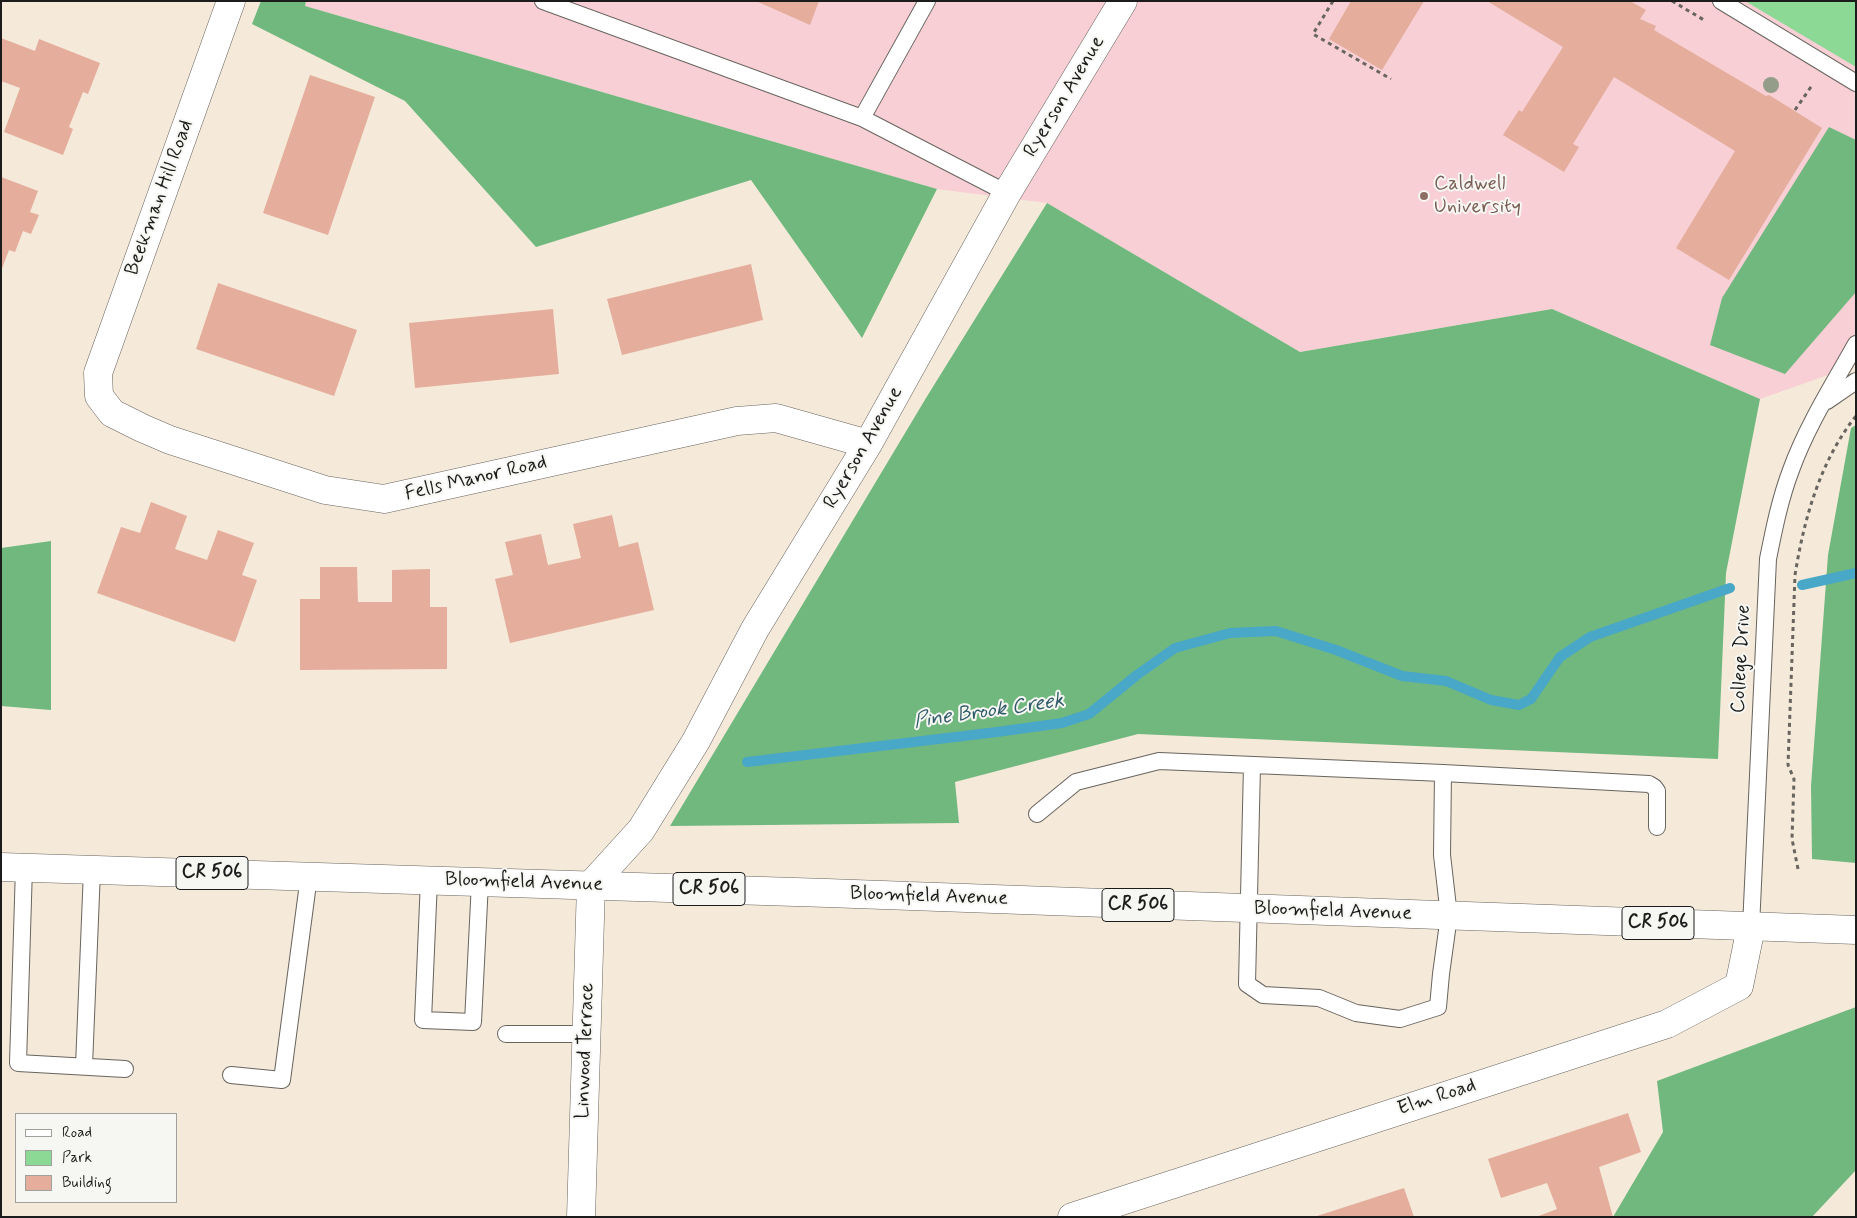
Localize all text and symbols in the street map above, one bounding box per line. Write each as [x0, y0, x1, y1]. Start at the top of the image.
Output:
street label: Ryerson Avenue [1019, 32, 1111, 162]
street label: Beekman Hill Road [121, 117, 199, 279]
place label: Caldwell University [1434, 173, 1521, 220]
marker: Caldwell University [1418, 190, 1430, 202]
street label: Ryerson Avenue [819, 383, 909, 513]
street label: Fells Manor Road [403, 451, 549, 507]
street label: College Drive [1727, 604, 1757, 714]
water label: Pine Brook Creek [912, 689, 1066, 735]
road number: CR 506 [176, 856, 248, 890]
street label: Bloomfield Avenue [445, 868, 603, 898]
road number: CR 506 [673, 872, 745, 906]
street label: Bloomfield Avenue [850, 882, 1008, 912]
road number: CR 506 [1102, 888, 1174, 922]
street label: Bloomfield Avenue [1254, 897, 1412, 927]
road number: CR 506 [1622, 906, 1694, 940]
street label: Linwood Terrace [572, 983, 600, 1119]
street label: Elm Road [1395, 1074, 1479, 1122]
legend [15, 1113, 178, 1203]
text: Road [62, 1123, 92, 1143]
text: Park [62, 1148, 92, 1168]
text: Building [62, 1173, 112, 1193]

